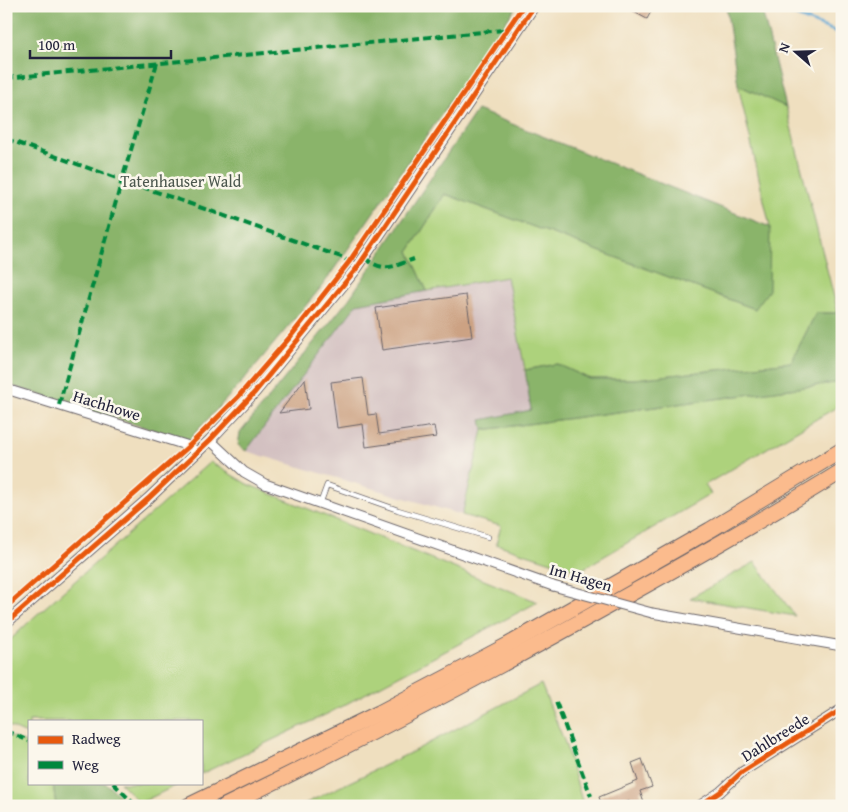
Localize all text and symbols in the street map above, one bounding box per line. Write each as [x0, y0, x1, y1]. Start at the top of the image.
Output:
scale bar [30, 28, 171, 60]
north arrow [770, 28, 820, 78]
text: 100 m [38, 34, 76, 55]
text: N [773, 39, 795, 55]
park label: Tatenhauser Wald [121, 169, 242, 193]
street label: Hachhowe [70, 383, 144, 427]
street label: Im Hagen [547, 557, 615, 597]
street label: Dahlbreede [736, 707, 814, 767]
legend [28, 720, 202, 784]
text: Radweg [72, 728, 121, 749]
text: Weg [72, 754, 99, 775]

